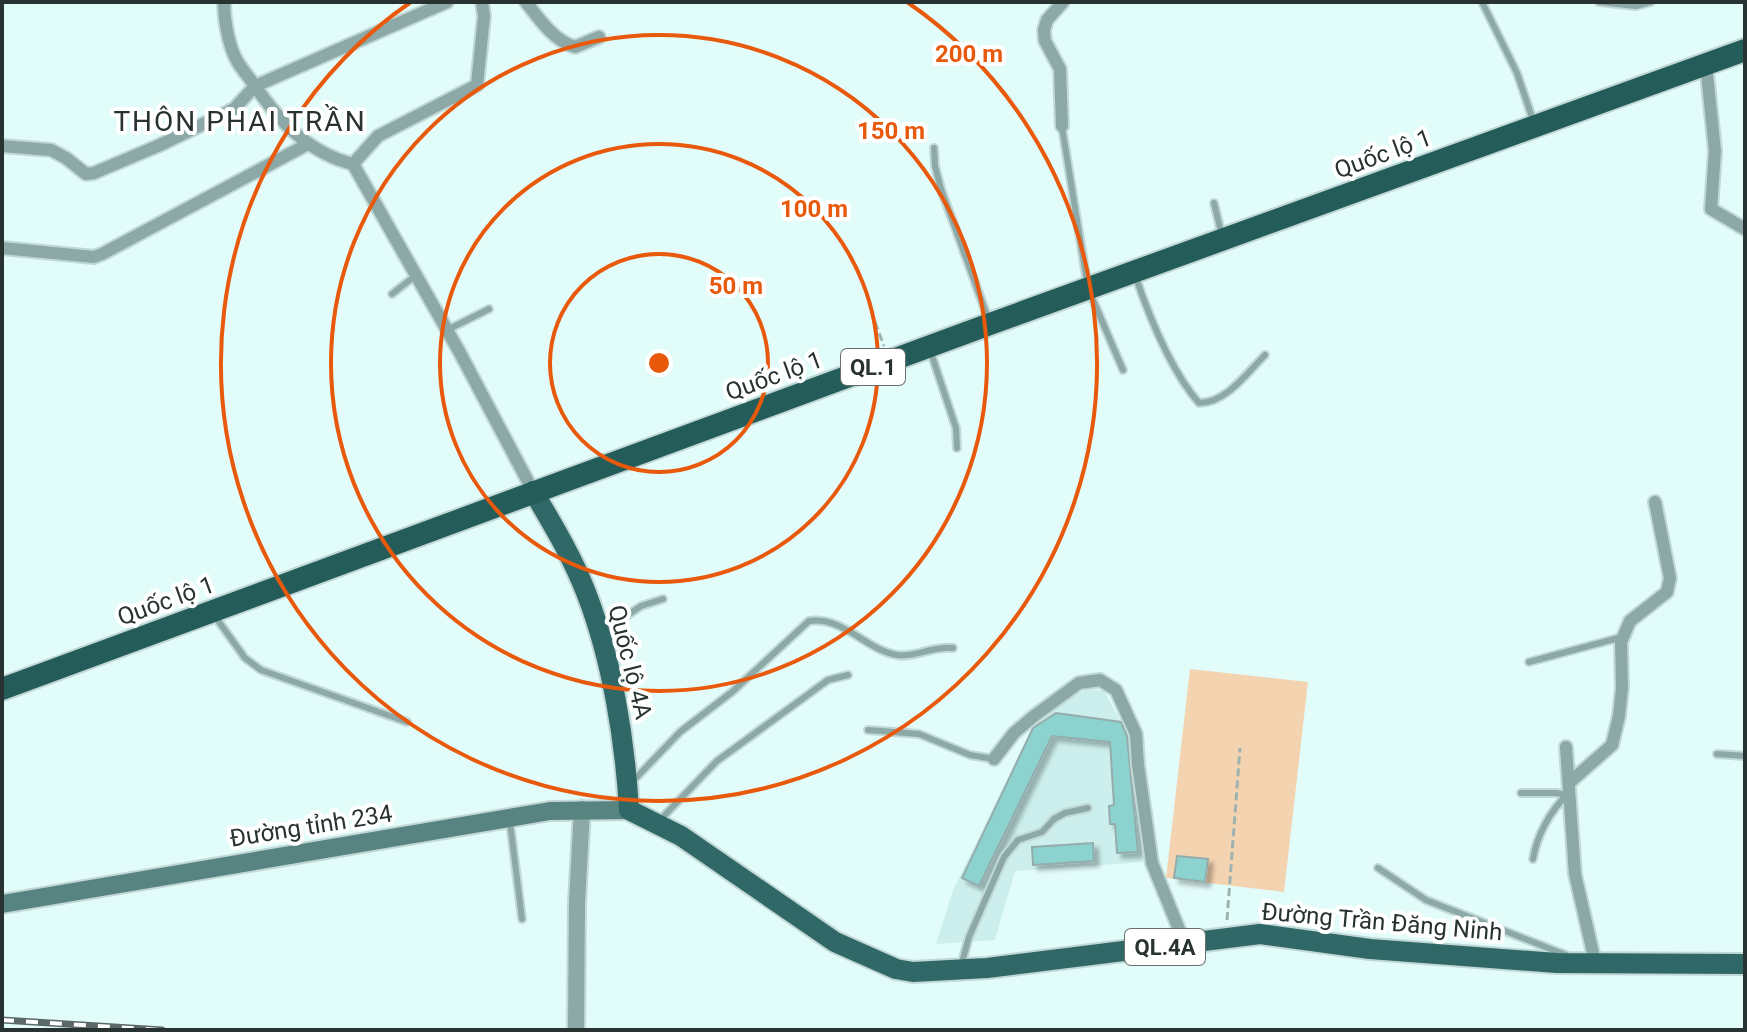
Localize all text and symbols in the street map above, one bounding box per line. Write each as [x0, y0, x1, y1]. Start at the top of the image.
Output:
text: 200 m [935, 40, 1003, 68]
district label: THÔN PHAI TRẦN [113, 104, 367, 138]
text: 150 m [857, 117, 925, 145]
street label: Quốc lộ 1 [1331, 124, 1435, 184]
text: 100 m [780, 195, 848, 223]
text: 50 m [709, 272, 763, 300]
street label: Quốc lộ 1 [722, 346, 826, 406]
centre of rings [645, 349, 673, 377]
road number: QL.1 [841, 349, 905, 385]
street label: Quốc lộ 1 [114, 571, 218, 631]
street label: Quốc lộ 4A [602, 602, 658, 722]
street label: Đường tỉnh 234 [228, 799, 394, 853]
street label: Đường Trần Đăng Ninh [1260, 898, 1504, 946]
road number: QL.4A [1125, 929, 1205, 965]

